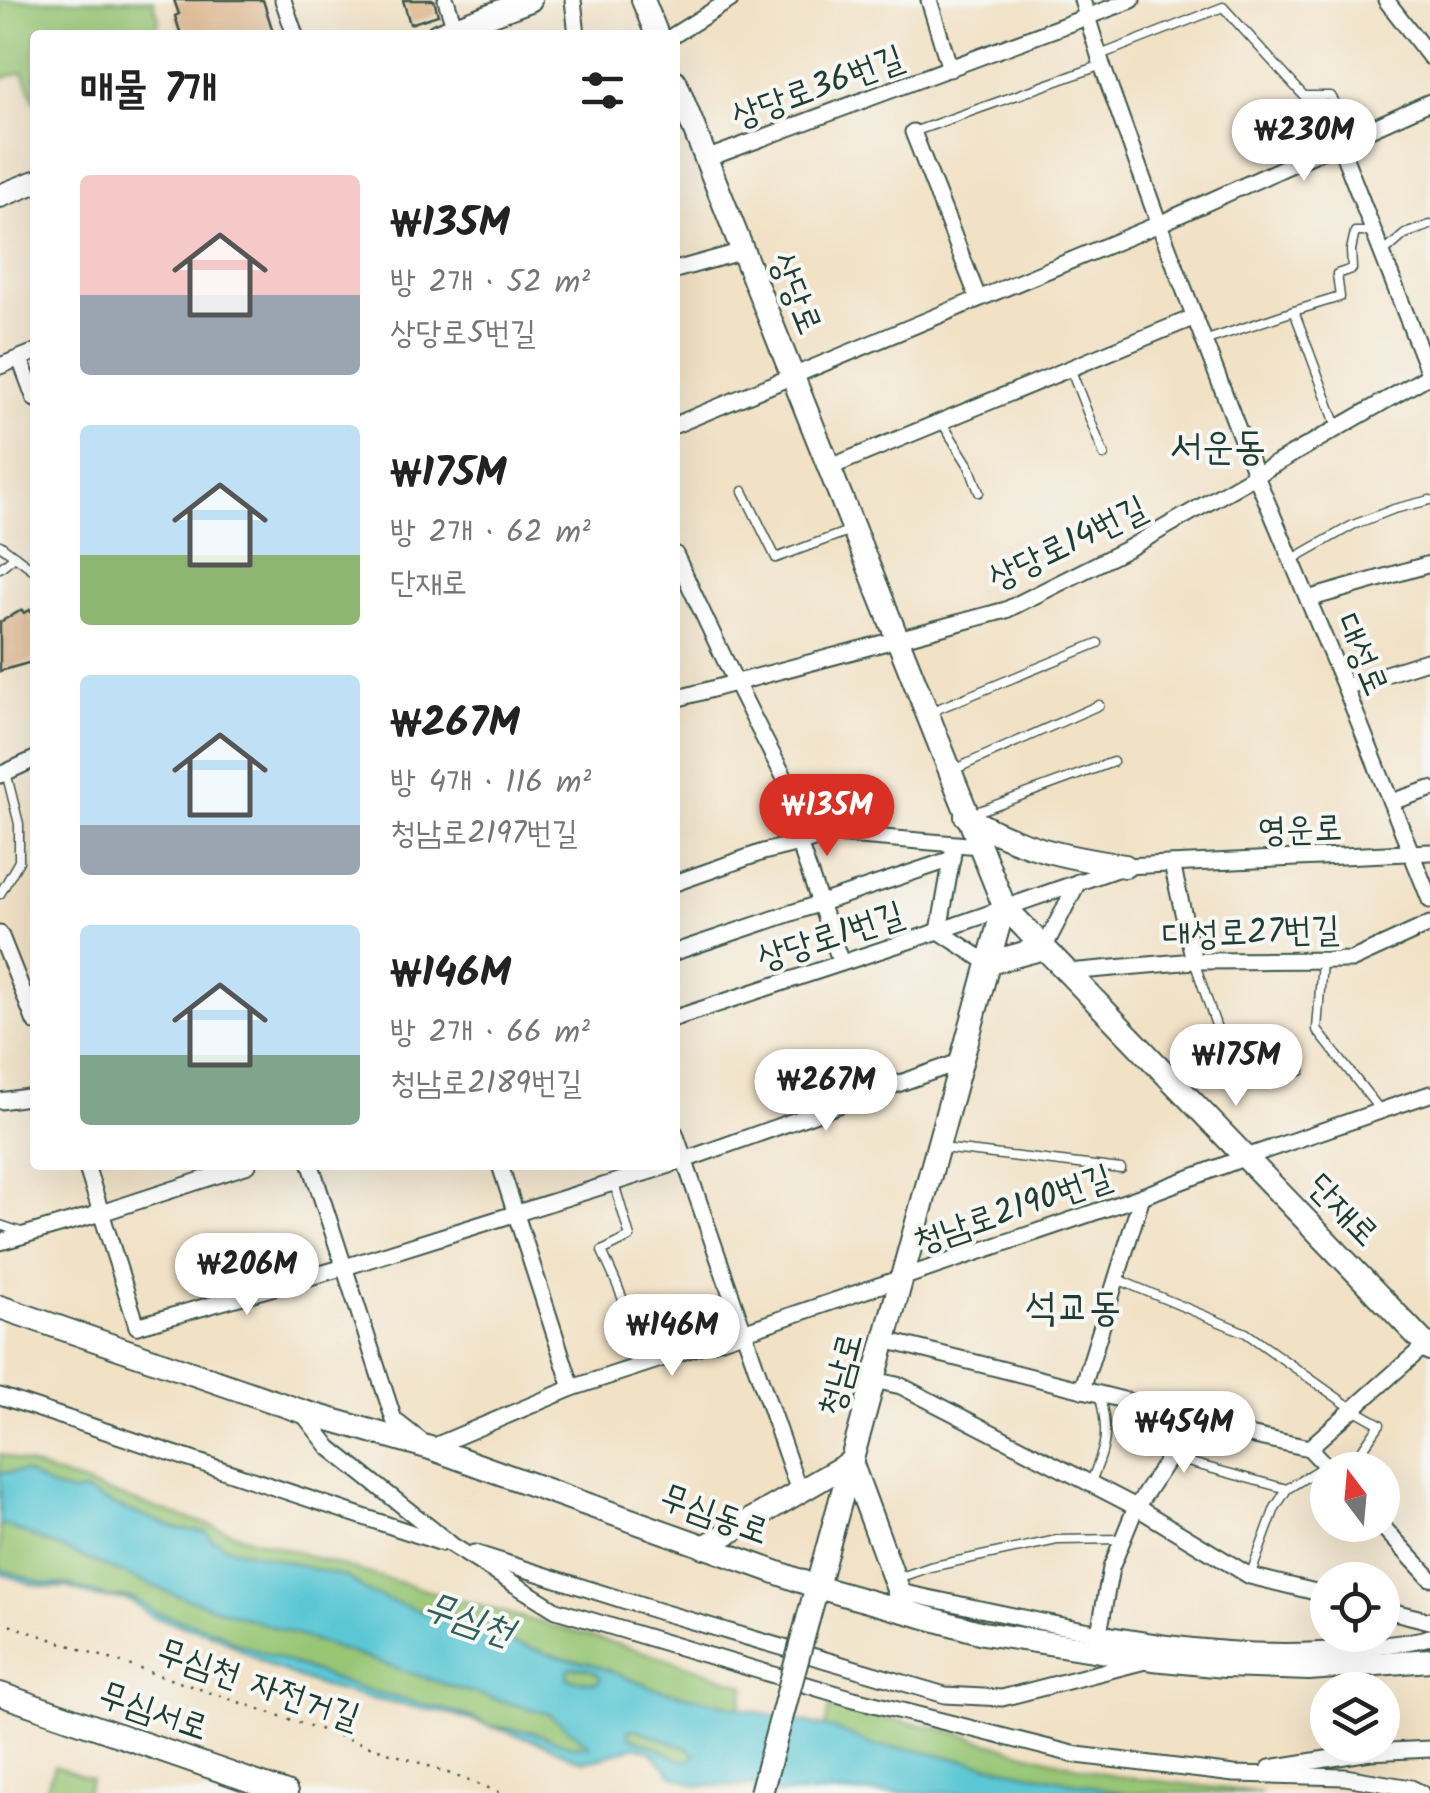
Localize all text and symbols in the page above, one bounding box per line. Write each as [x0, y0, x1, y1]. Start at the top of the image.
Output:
street label: 상당로36번길 [724, 32, 912, 146]
text: 매물 7개 [80, 57, 217, 124]
icon: filters [575, 63, 630, 118]
pin: ₩230M [1234, 99, 1374, 184]
text: ₩230M [1254, 106, 1354, 157]
text: ₩135M [390, 191, 510, 258]
icon: home [160, 215, 280, 335]
street label: 상당로 [752, 244, 836, 344]
text: 방 2개 · 52 m² [390, 258, 590, 309]
text: 상당로5번길 [390, 309, 536, 360]
district label: 서운동 [1170, 416, 1266, 480]
text: ₩175M [390, 441, 507, 508]
icon: home [160, 465, 280, 585]
street label: 상당로14번길 [979, 482, 1157, 607]
text: 방 2개 · 62 m² [390, 508, 591, 559]
text: 단재로 [390, 559, 467, 610]
street label: 대성로 [1318, 605, 1403, 705]
text: ₩267M [390, 691, 520, 758]
icon: home [160, 715, 280, 835]
text: 방 4개 · 116 m² [390, 758, 591, 809]
pin: ₩135M [757, 774, 897, 859]
text: ₩135M [781, 781, 873, 832]
street label: 영운로 [1257, 802, 1343, 860]
text: 청남로2197번길 [390, 809, 578, 860]
street label: 상당로1번길 [750, 888, 912, 988]
street label: 대성로27번길 [1162, 903, 1341, 965]
text: ₩146M [390, 941, 511, 1008]
icon: home [160, 965, 280, 1085]
text: 방 2개 · 66 m² [390, 1008, 590, 1059]
pin: ₩175M [1166, 1024, 1306, 1109]
text: ₩175M [1192, 1031, 1280, 1082]
pin: ₩267M [756, 1049, 896, 1134]
text: ₩267M [776, 1056, 876, 1107]
text: 청남로2189번길 [390, 1059, 582, 1110]
street label: 청남로2190번길 [906, 1151, 1120, 1271]
street label: 단재로 [1292, 1161, 1391, 1261]
pin: ₩206M [177, 1233, 317, 1318]
text: ₩206M [197, 1240, 297, 1291]
district label: 석교동 [1025, 1277, 1121, 1341]
pin: ₩146M [602, 1294, 742, 1379]
text: ₩146M [626, 1301, 718, 1352]
street label: 청남로 [804, 1327, 880, 1423]
pin: ₩454M [1114, 1391, 1254, 1476]
text: ₩454M [1134, 1398, 1234, 1449]
north arrow [1310, 1452, 1400, 1542]
map controls [1310, 1452, 1400, 1762]
street label: 무심동로 [651, 1470, 776, 1561]
button: locate [1310, 1562, 1400, 1652]
water label: 무심천 [415, 1578, 524, 1665]
street label: 무심천 자전거길 [149, 1625, 367, 1747]
street label: 무심서로 [91, 1668, 215, 1758]
button: layers [1310, 1672, 1400, 1762]

